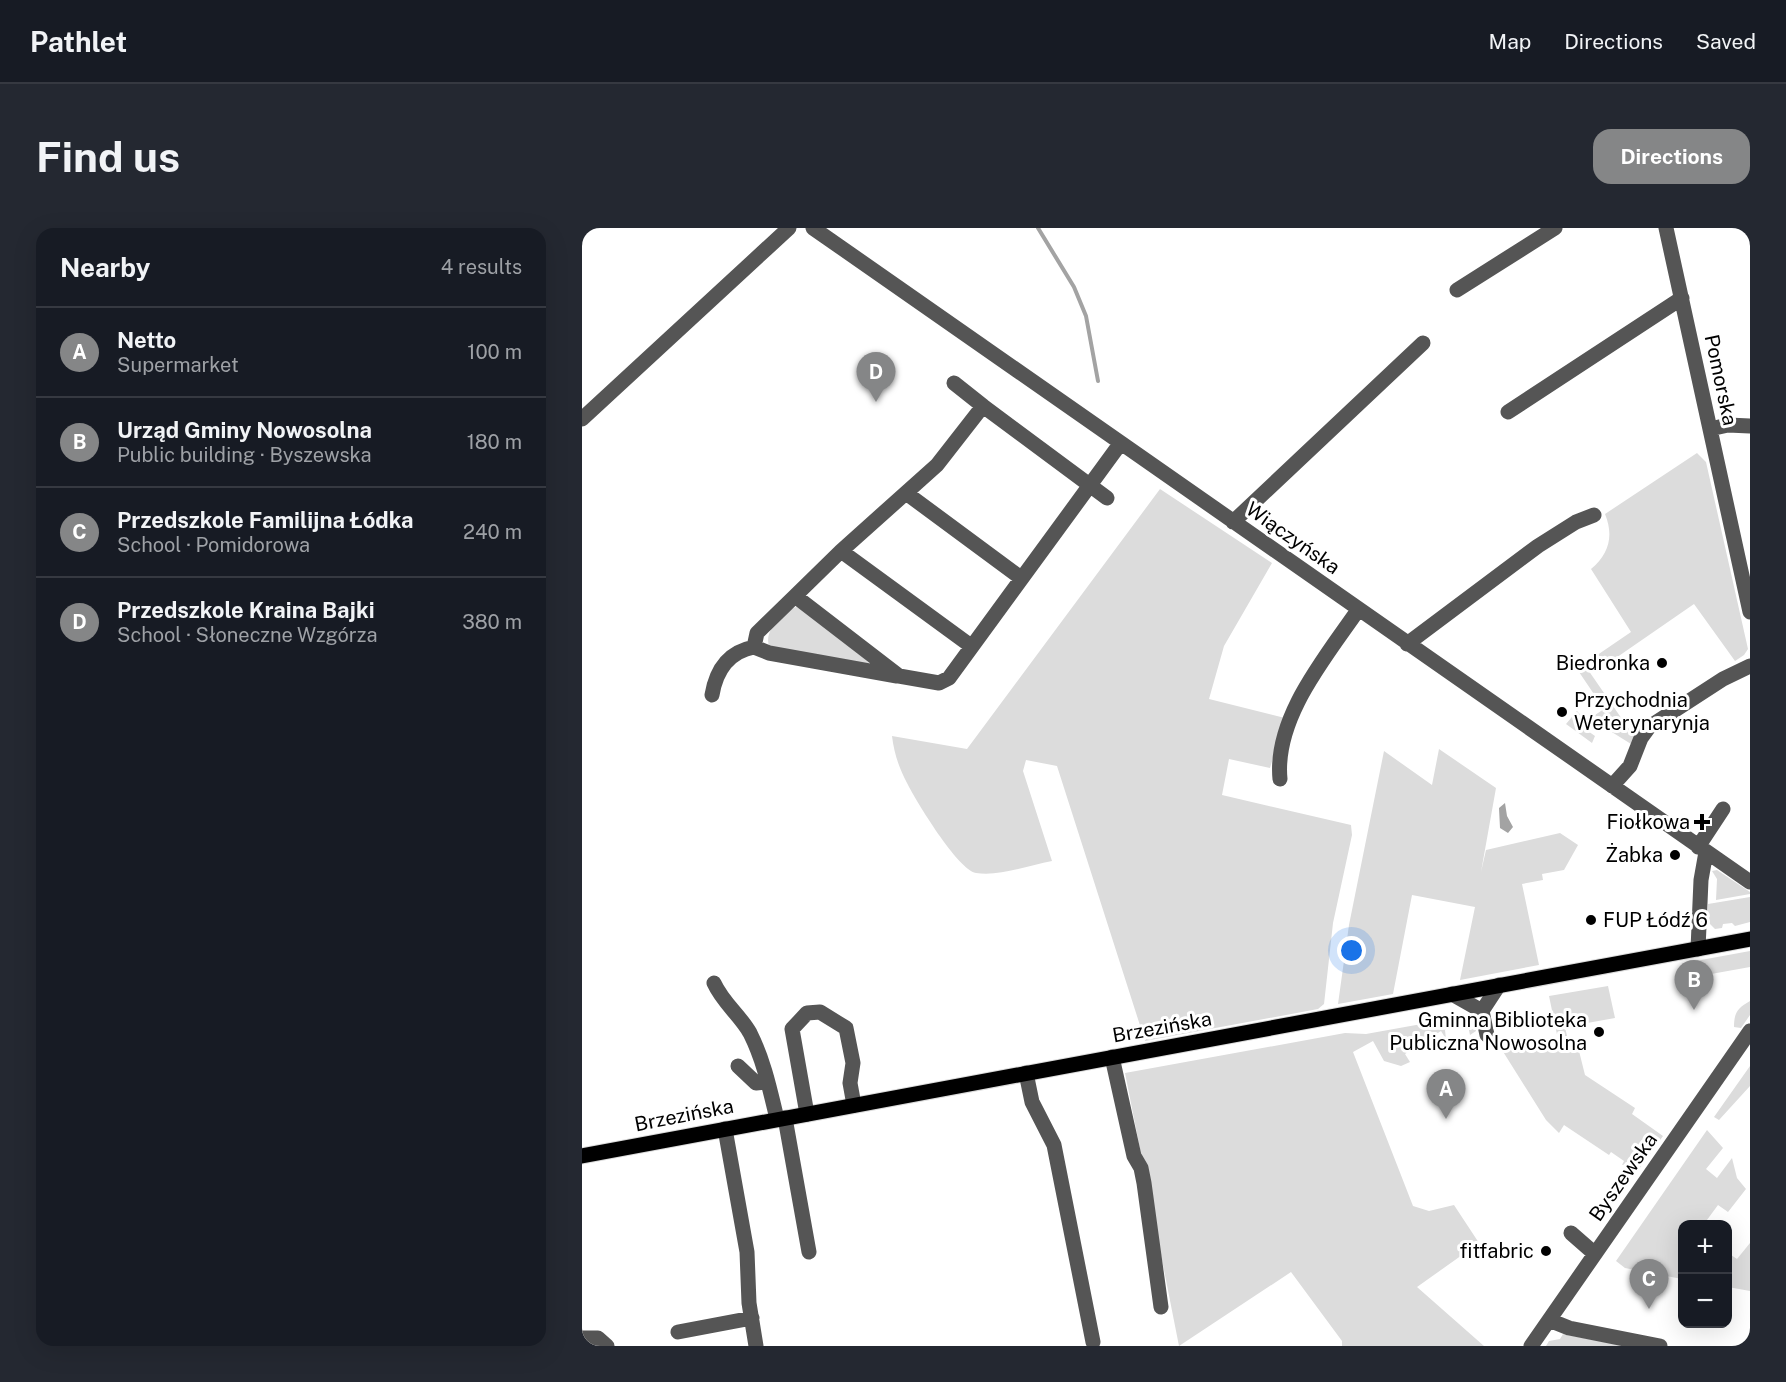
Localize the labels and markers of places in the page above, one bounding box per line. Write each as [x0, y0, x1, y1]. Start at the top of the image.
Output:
pin: D [856, 352, 896, 402]
place label: Biedronka [1556, 651, 1650, 675]
marker: Biedronka [1655, 656, 1669, 670]
place label: Przychodnia Weterynarynja [1574, 688, 1710, 735]
marker: Przychodnia Weterynarynja [1555, 705, 1569, 719]
place label: Fiołkowa [1607, 810, 1690, 834]
marker: Fiołkowa [1695, 815, 1709, 829]
place label: Żabka [1605, 843, 1663, 867]
marker: Żabka [1668, 848, 1682, 862]
place label: FUP Łódź 6 [1603, 908, 1708, 932]
marker: FUP Łódź 6 [1584, 913, 1598, 927]
pin: B [1674, 960, 1714, 1010]
place label: Gminna Biblioteka Publiczna Nowosolna [1389, 1008, 1587, 1055]
marker: Gminna Biblioteka Publiczna Nowosolna [1592, 1025, 1606, 1039]
pin: A [1426, 1070, 1466, 1119]
place label: fitfabric [1460, 1239, 1534, 1263]
marker: fitfabric [1539, 1244, 1553, 1258]
pin: C [1630, 1260, 1668, 1309]

